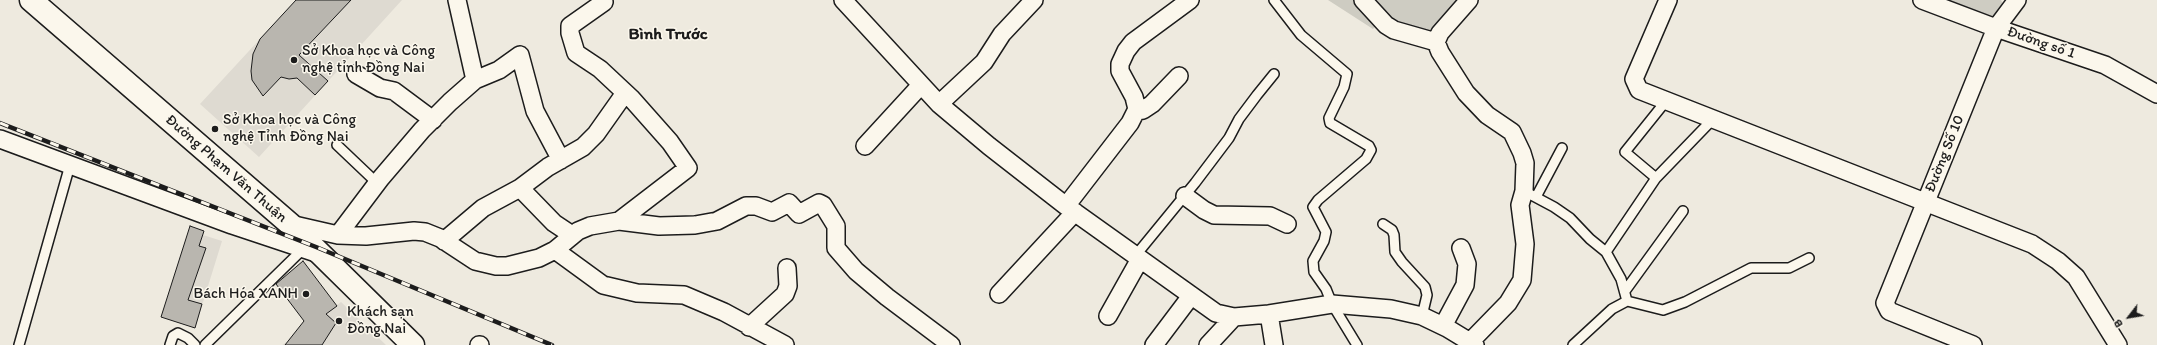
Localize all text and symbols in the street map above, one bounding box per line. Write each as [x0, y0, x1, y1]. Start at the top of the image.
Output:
street label: Đường số 1 [2005, 23, 2077, 63]
district label: Bình Trước [628, 25, 708, 45]
place label: Sở Khoa học và Công nghệ tỉnh Đồng Nai [302, 42, 435, 77]
marker: Sở Khoa học và Công nghệ tỉnh Đồng Nai [289, 55, 299, 65]
street label: Đường Phạm Văn Thuận [161, 111, 291, 227]
place label: Sở Khoa học và Công nghệ Tỉnh Đồng Nai [223, 111, 356, 146]
street label: Đường Số 10 [1921, 113, 1969, 195]
marker: Sở Khoa học và Công nghệ Tỉnh Đồng Nai [210, 124, 220, 134]
place label: Bách Hóa XANH [193, 285, 298, 303]
marker: Bách Hóa XANH [301, 289, 311, 299]
north arrow [2109, 297, 2149, 337]
place label: Khách sạn Đồng Nai [347, 303, 414, 338]
marker: Khách sạn Đồng Nai [334, 316, 344, 326]
text: B [2111, 317, 2126, 330]

